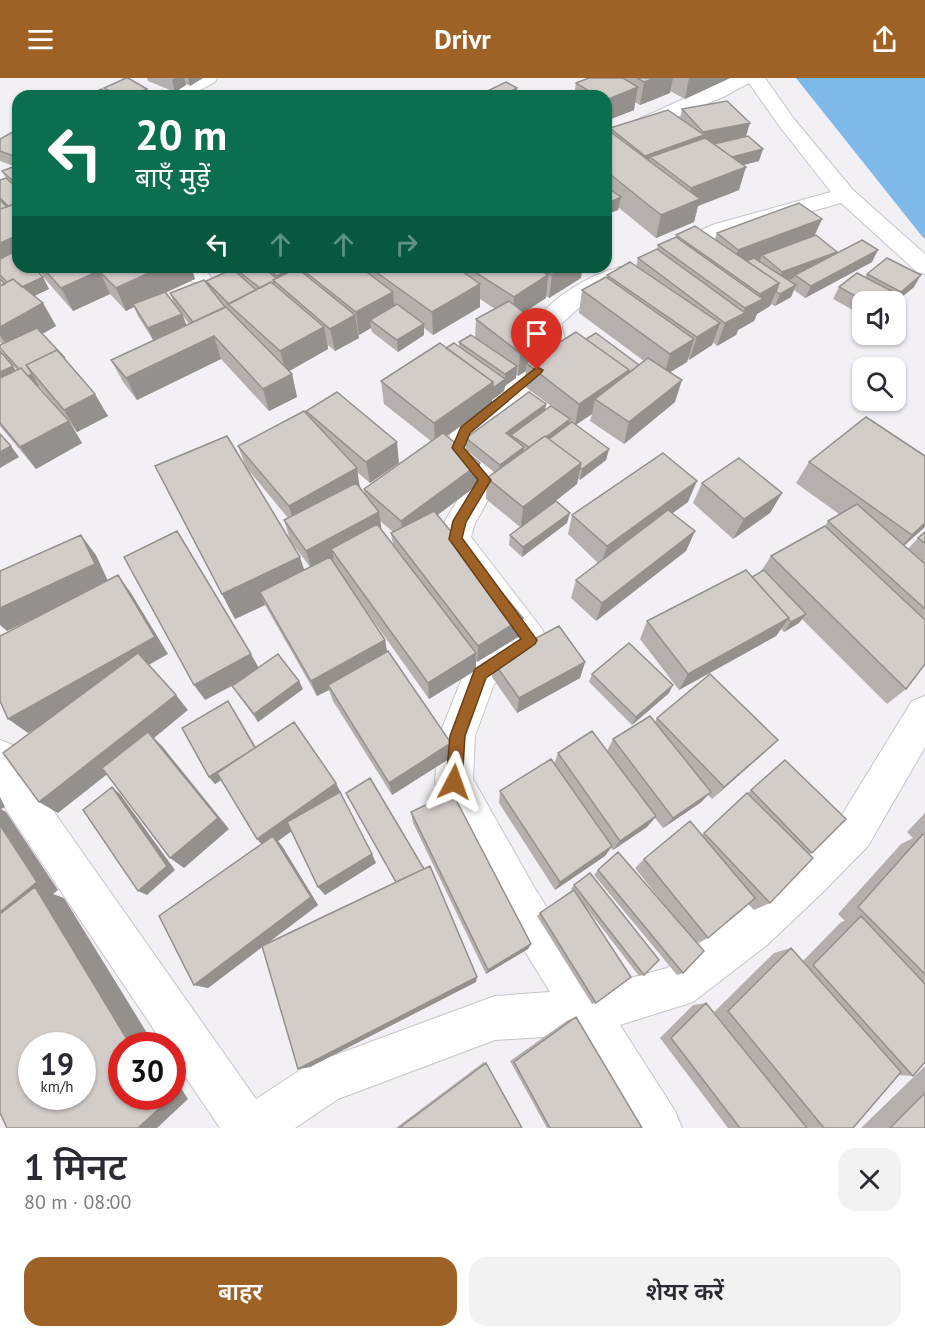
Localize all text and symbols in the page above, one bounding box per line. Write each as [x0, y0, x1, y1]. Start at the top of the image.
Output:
text: Drivr [434, 22, 491, 56]
icon: menu [24, 23, 57, 56]
icon: share [868, 23, 901, 56]
text: 20 m [135, 107, 227, 162]
icon: left [36, 114, 114, 192]
text: बाएँ मुड़ें [135, 160, 210, 194]
icon: left [201, 228, 234, 261]
icon: ahead [264, 228, 297, 261]
icon: ahead [327, 228, 360, 261]
icon: right [390, 228, 423, 261]
map controls [852, 291, 906, 411]
button: sound [852, 291, 906, 345]
pin [511, 308, 562, 370]
icon: arrive [520, 317, 553, 350]
button: search [852, 357, 906, 411]
position arrow [422, 750, 486, 814]
speed limit sign: 30 [108, 1032, 186, 1110]
text: 19 [40, 1044, 74, 1083]
text: km/h [41, 1077, 73, 1096]
text: 1 मिनट [24, 1143, 127, 1190]
button: close [838, 1148, 901, 1211]
text: 80 m · 08:00 [24, 1189, 131, 1215]
button: बाहर [24, 1257, 457, 1326]
button: शेयर करें [469, 1257, 901, 1326]

